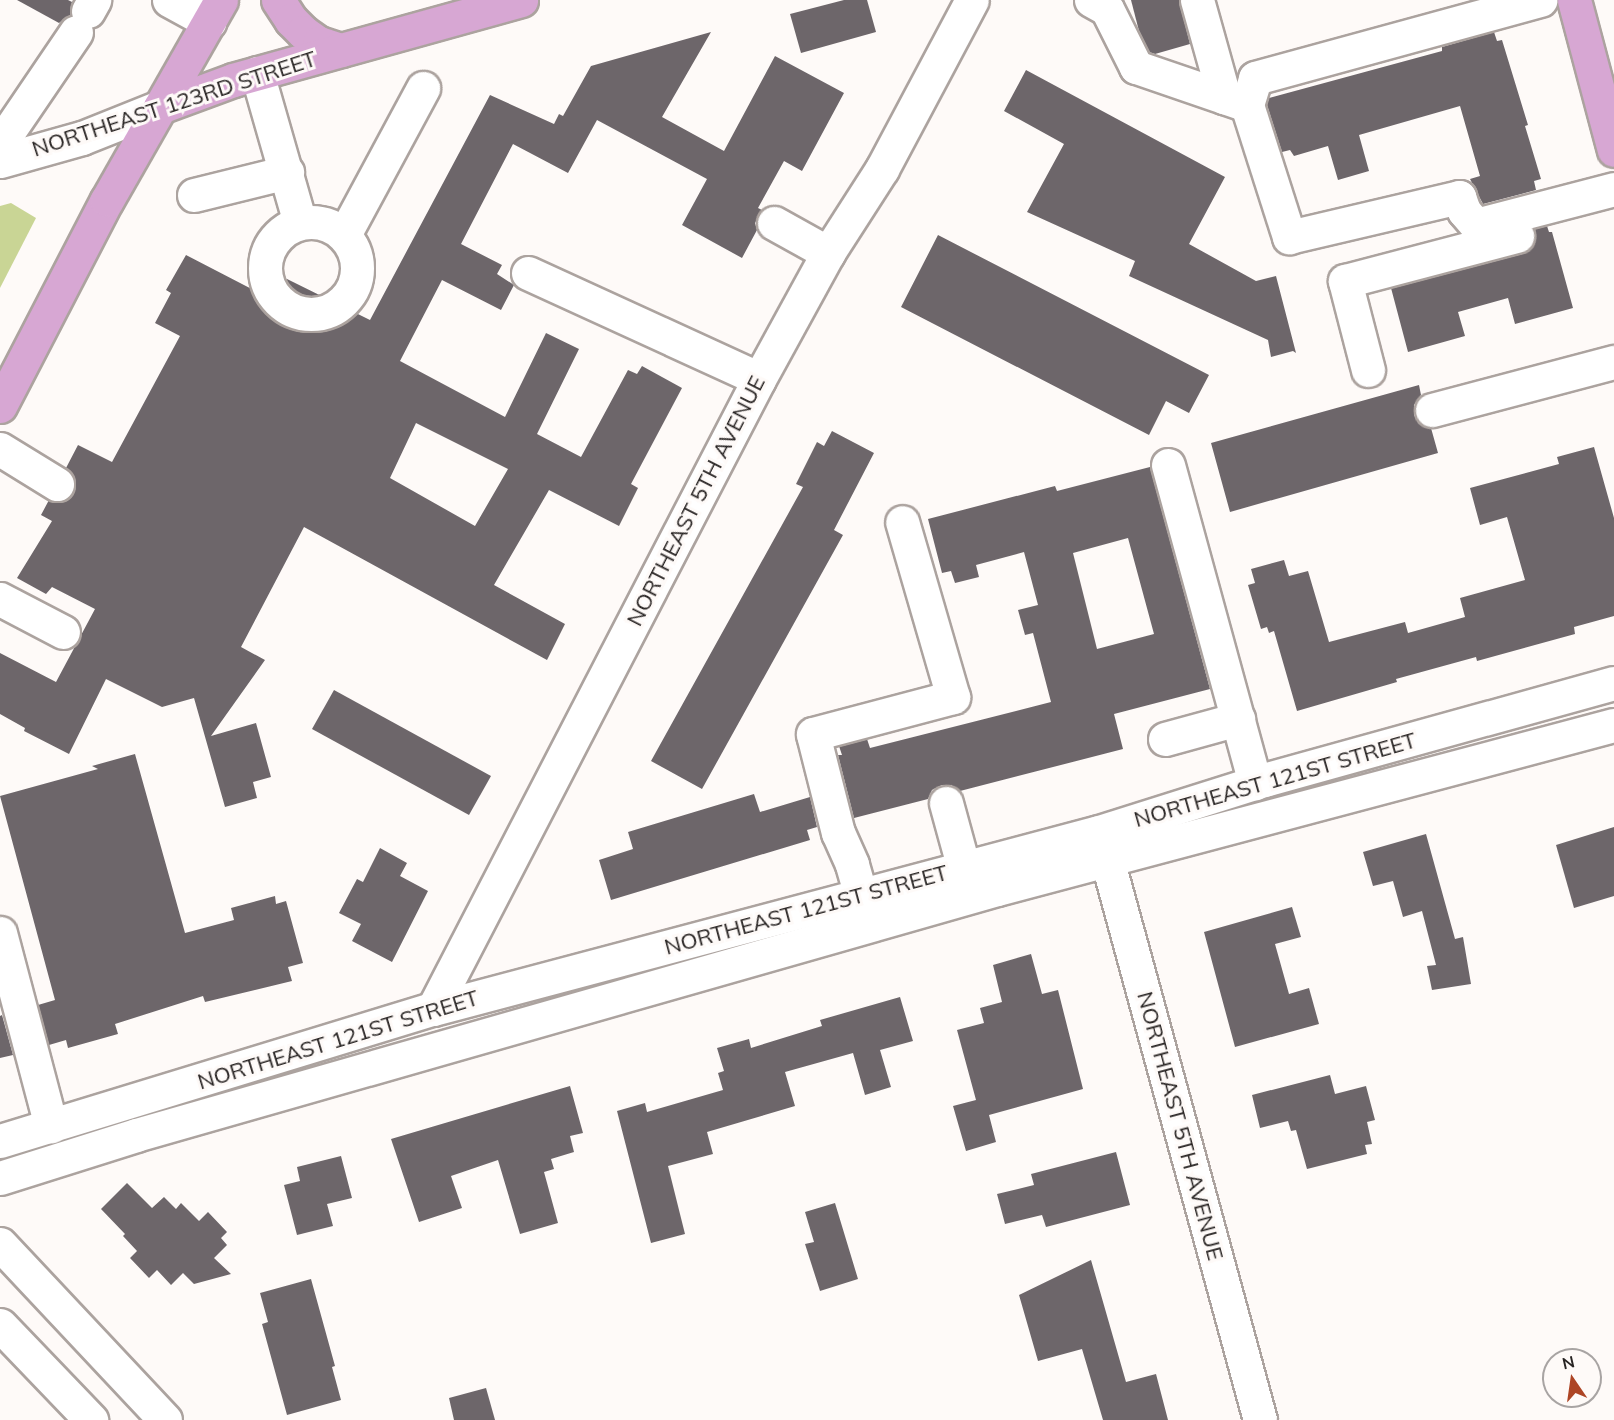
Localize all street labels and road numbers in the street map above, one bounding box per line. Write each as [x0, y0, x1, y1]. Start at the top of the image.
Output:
street label: NORTHEAST 123RD STREET [29, 46, 319, 162]
street label: NORTHEAST 5TH AVENUE [621, 372, 771, 630]
street label: NORTHEAST 121ST STREET [1131, 727, 1419, 833]
street label: NORTHEAST 121ST STREET [661, 859, 951, 961]
street label: NORTHEAST 121ST STREET [194, 985, 482, 1095]
street label: NORTHEAST 5TH AVENUE [1131, 989, 1229, 1263]

